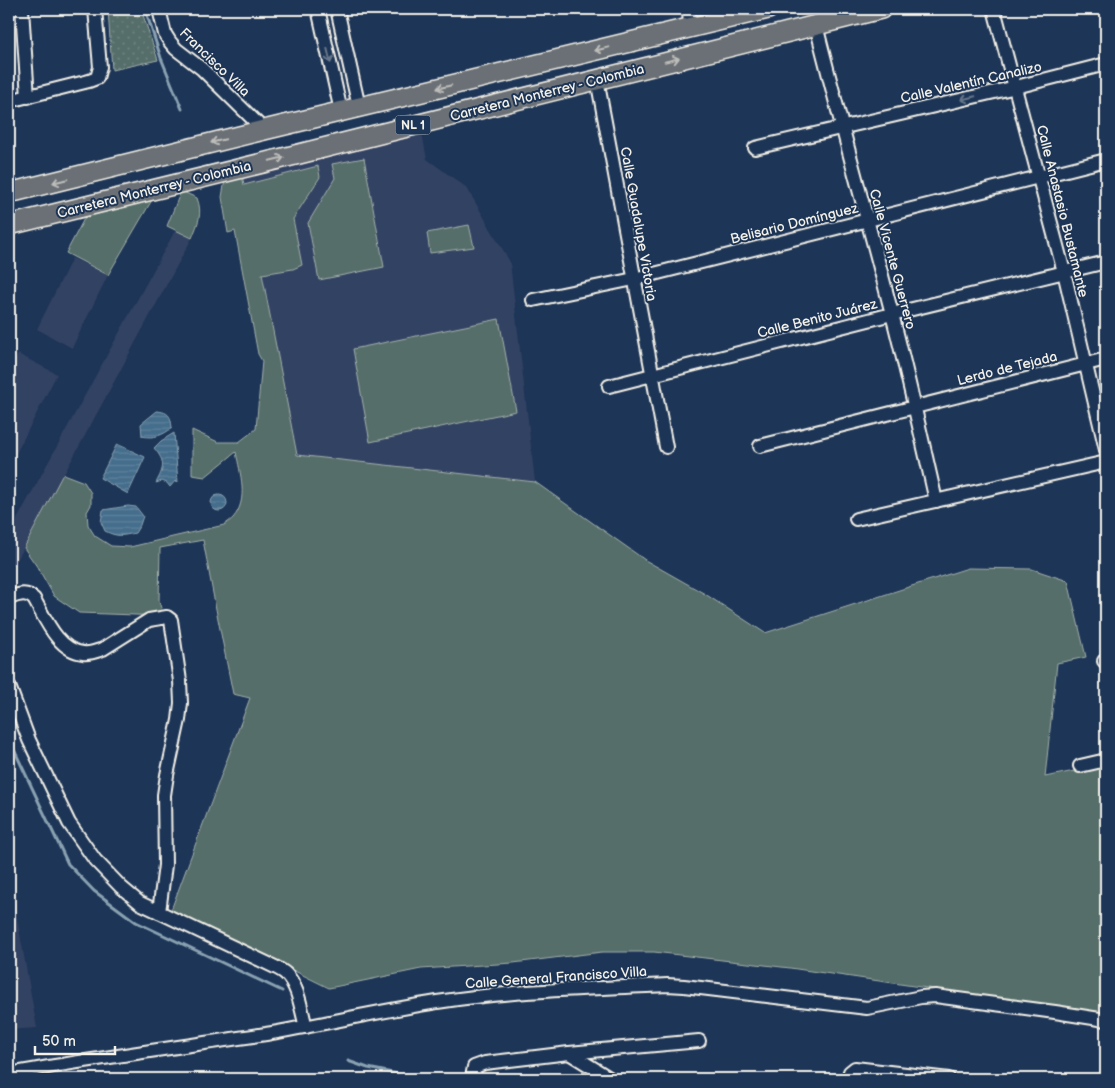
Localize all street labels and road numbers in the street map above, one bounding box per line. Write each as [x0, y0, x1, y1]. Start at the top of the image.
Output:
street label: Francisco Villa [176, 25, 253, 100]
street label: Calle Valentín Canalizo [899, 58, 1043, 107]
street label: Carretera Monterrey - Colombia [448, 60, 646, 125]
road number: NL 1 [396, 116, 430, 134]
street label: Calle Anastasio Bustamante [1033, 123, 1092, 299]
street label: Calle Guadalupe Victoria [617, 146, 660, 303]
street label: Carretera Monterrey - Colombia [55, 157, 253, 222]
street label: Calle Vicente Guerrero [866, 187, 919, 331]
street label: Belisario Domínguez [729, 199, 860, 248]
street label: Calle Benito Juárez [755, 295, 879, 342]
street label: Lerdo de Tejada [955, 348, 1059, 389]
street label: Calle General Francisco Villa [465, 963, 648, 992]

